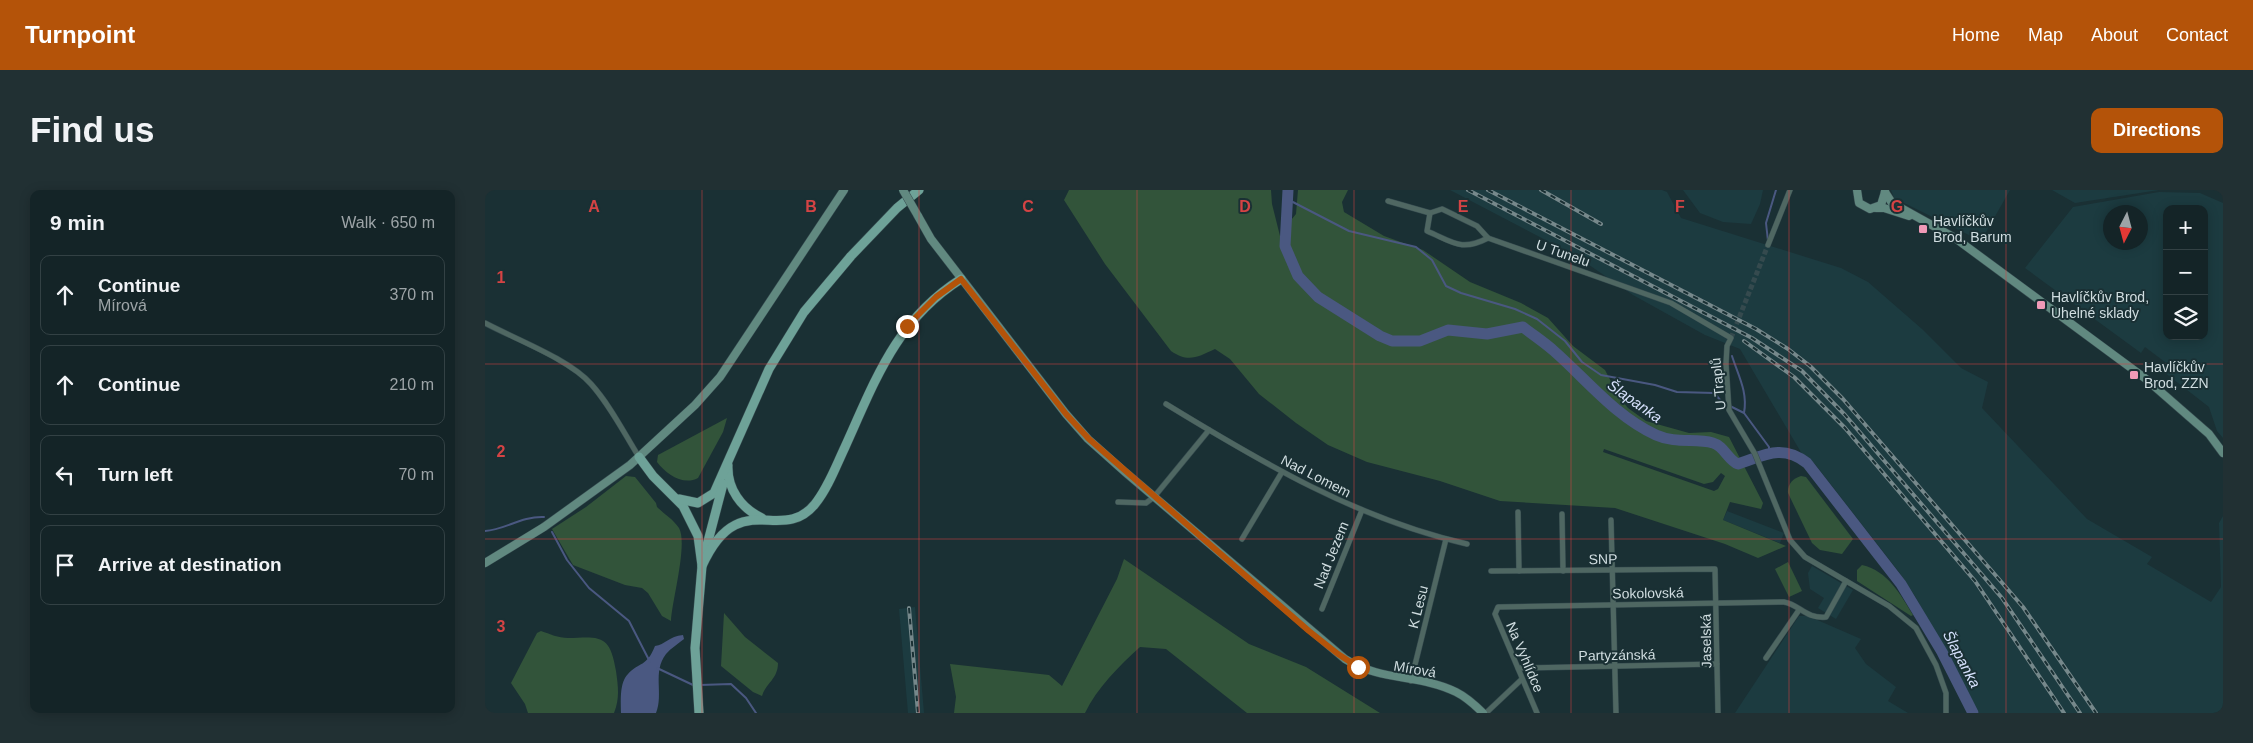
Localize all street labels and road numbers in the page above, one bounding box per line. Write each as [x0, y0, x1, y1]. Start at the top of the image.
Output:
street label: U Tunelu [1534, 236, 1592, 270]
street label: U Traplů [1707, 357, 1729, 411]
street label: Nad Lomem [1278, 452, 1354, 500]
street label: Nad Jezem [1310, 519, 1352, 591]
street label: SNP [1588, 551, 1618, 567]
street label: K Lesu [1405, 584, 1431, 630]
street label: Sokolovská [1612, 584, 1684, 602]
street label: Jaselská [1698, 613, 1714, 668]
street label: Na Vyhlídce [1503, 619, 1547, 695]
street label: Partyzánská [1578, 646, 1656, 664]
street label: Mírová [1393, 657, 1438, 681]

